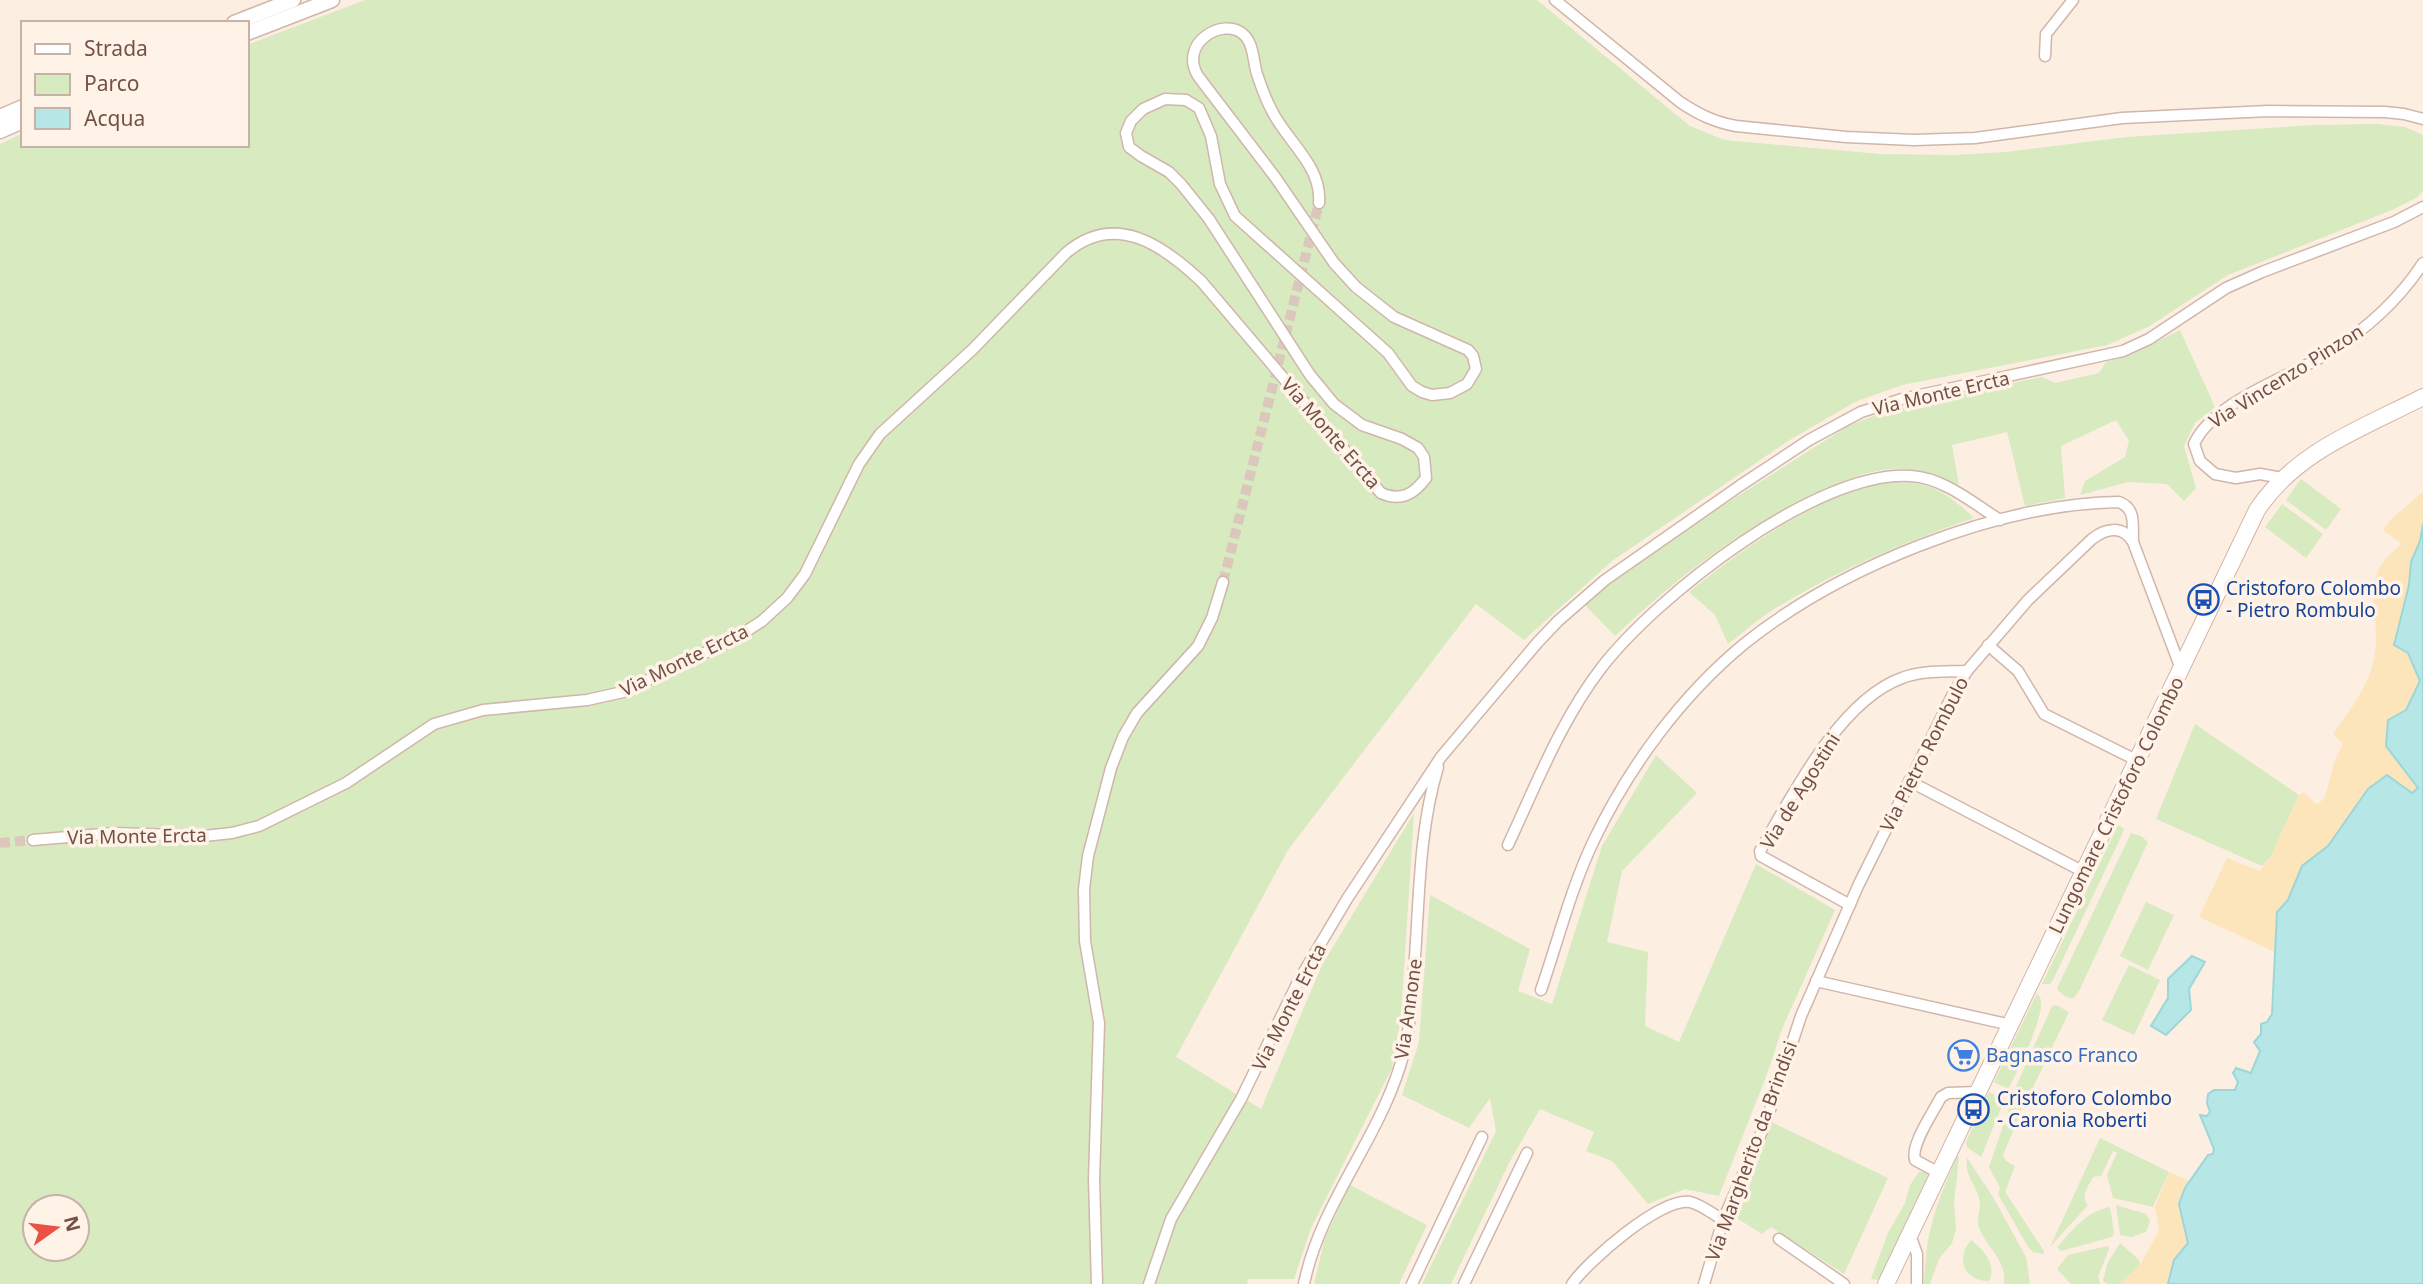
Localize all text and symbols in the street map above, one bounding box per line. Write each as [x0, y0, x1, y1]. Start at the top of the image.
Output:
legend [21, 21, 248, 147]
text: Strada [84, 34, 148, 62]
text: Parco [84, 69, 140, 97]
text: Acqua [84, 104, 145, 132]
street label: Via Vincenzo Pinzon [2204, 318, 2368, 434]
street label: Via Monte Ercta [1870, 365, 2012, 421]
street label: Via Monte Ercta [1275, 372, 1387, 494]
place label: Cristoforo Colombo - Pietro Rombulo [2226, 575, 2401, 623]
bus stop icon: Cristoforo Colombo - Pietro Rombulo [2186, 582, 2220, 616]
street label: Via Monte Ercta [616, 618, 752, 702]
street label: Via Pietro Rombulo [1874, 672, 1974, 836]
street label: Lungomare Cristoforo Colombo [2042, 672, 2190, 938]
street label: Via de Agostini [1754, 728, 1846, 854]
street label: Via Monte Ercta [67, 822, 207, 850]
street label: Via Monte Ercta [1246, 939, 1332, 1075]
street label: Via Annone [1388, 957, 1428, 1061]
street label: Via Margherito da Brindisi [1699, 1037, 1803, 1265]
supermarket icon: Bagnasco Franco [1946, 1038, 1980, 1072]
place label: Bagnasco Franco [1986, 1042, 2138, 1068]
place label: Cristoforo Colombo - Caronia Roberti [1997, 1085, 2172, 1133]
bus stop icon: Cristoforo Colombo - Caronia Roberti [1957, 1092, 1991, 1126]
north arrow [21, 1193, 91, 1263]
text: N [58, 1213, 87, 1235]

